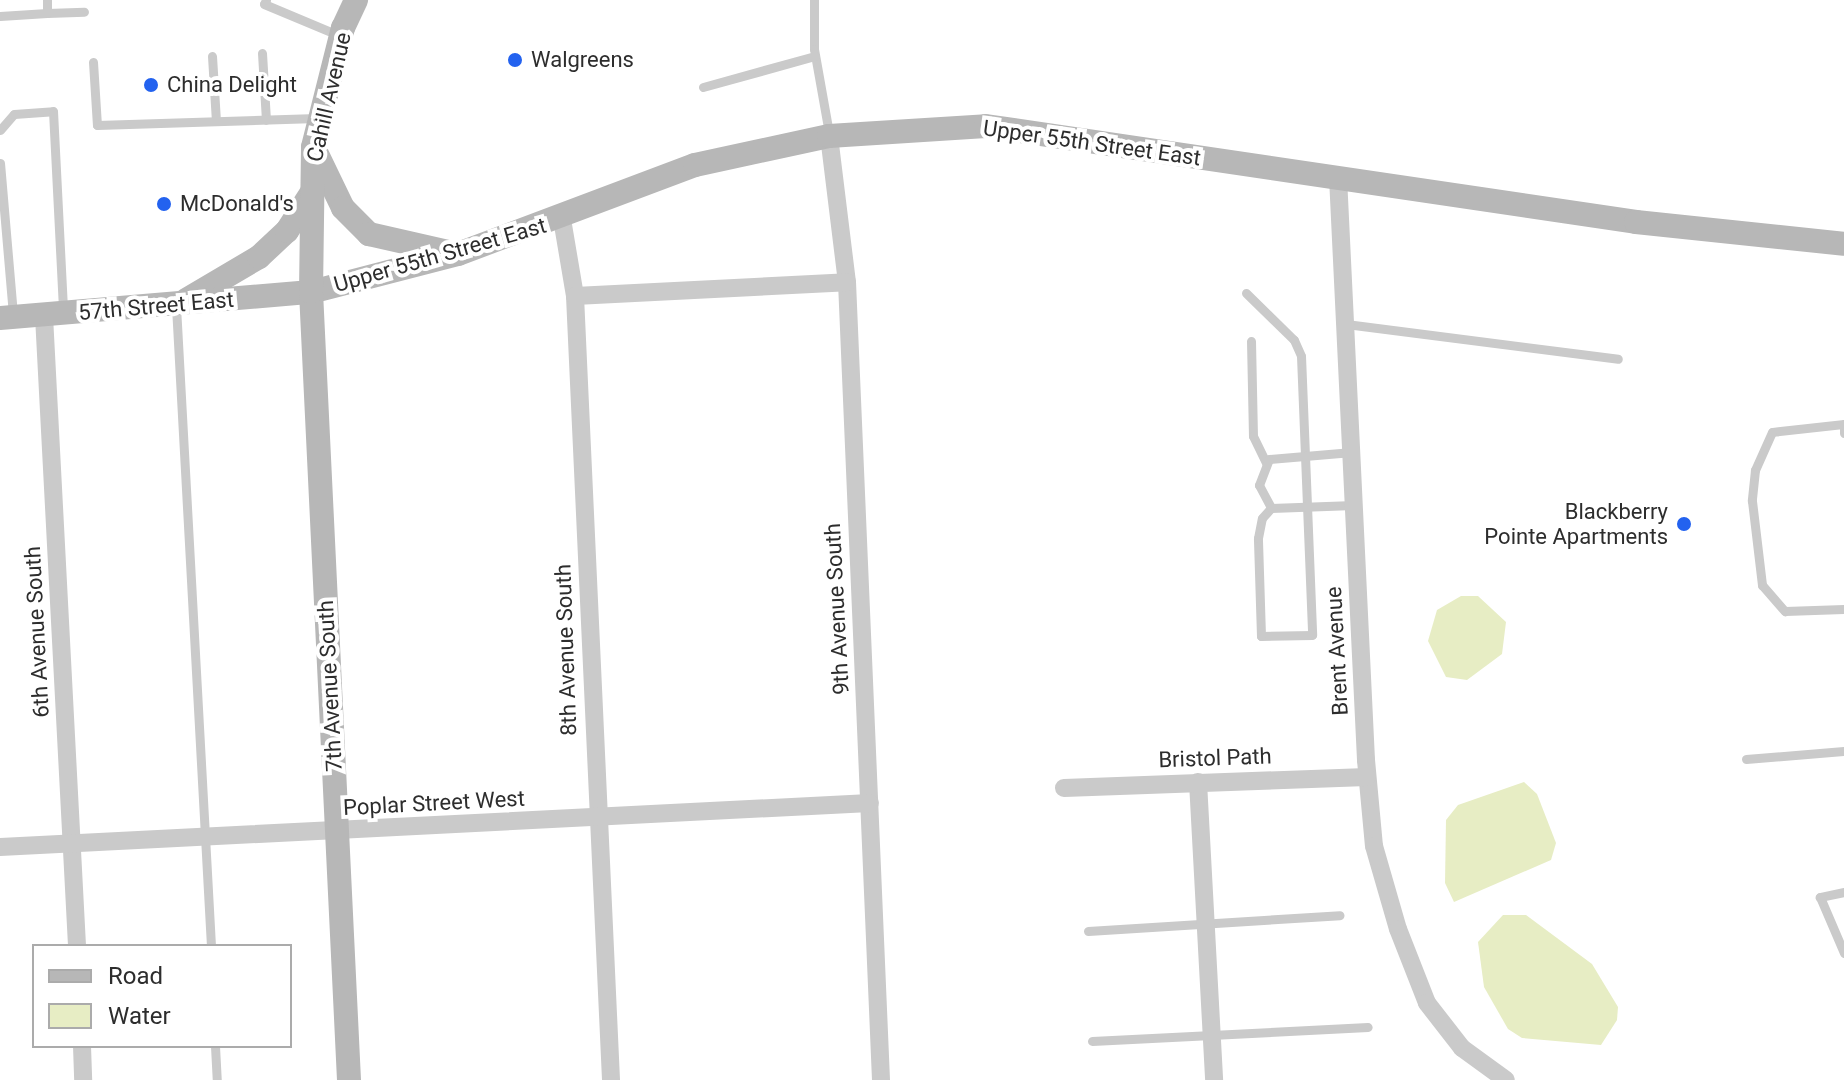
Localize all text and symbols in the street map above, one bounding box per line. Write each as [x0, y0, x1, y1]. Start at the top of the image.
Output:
street label: Cahill Avenue [301, 30, 357, 164]
place label: Walgreens [531, 47, 634, 73]
marker: Walgreens [506, 51, 524, 69]
place label: China Delight [167, 72, 297, 98]
marker: China Delight [142, 76, 160, 94]
street label: Upper 55th Street East [981, 115, 1203, 171]
place label: McDonald's [180, 191, 294, 217]
marker: McDonald's [155, 195, 173, 213]
street label: Upper 55th Street East [331, 212, 549, 298]
street label: 57th Street East [77, 286, 235, 326]
place label: Blackberry Pointe Apartments [1484, 498, 1668, 550]
marker: Blackberry Pointe Apartments [1675, 515, 1693, 533]
street label: 9th Avenue South [819, 523, 855, 695]
street label: 6th Avenue South [19, 546, 55, 718]
street label: 8th Avenue South [550, 564, 582, 736]
street label: Brent Avenue [1320, 586, 1354, 716]
street label: 7th Avenue South [312, 600, 348, 772]
street label: Bristol Path [1158, 743, 1272, 773]
street label: Poplar Street West [343, 785, 525, 821]
legend [32, 944, 292, 1048]
text: Road [108, 962, 163, 990]
text: Water [108, 1002, 171, 1030]

